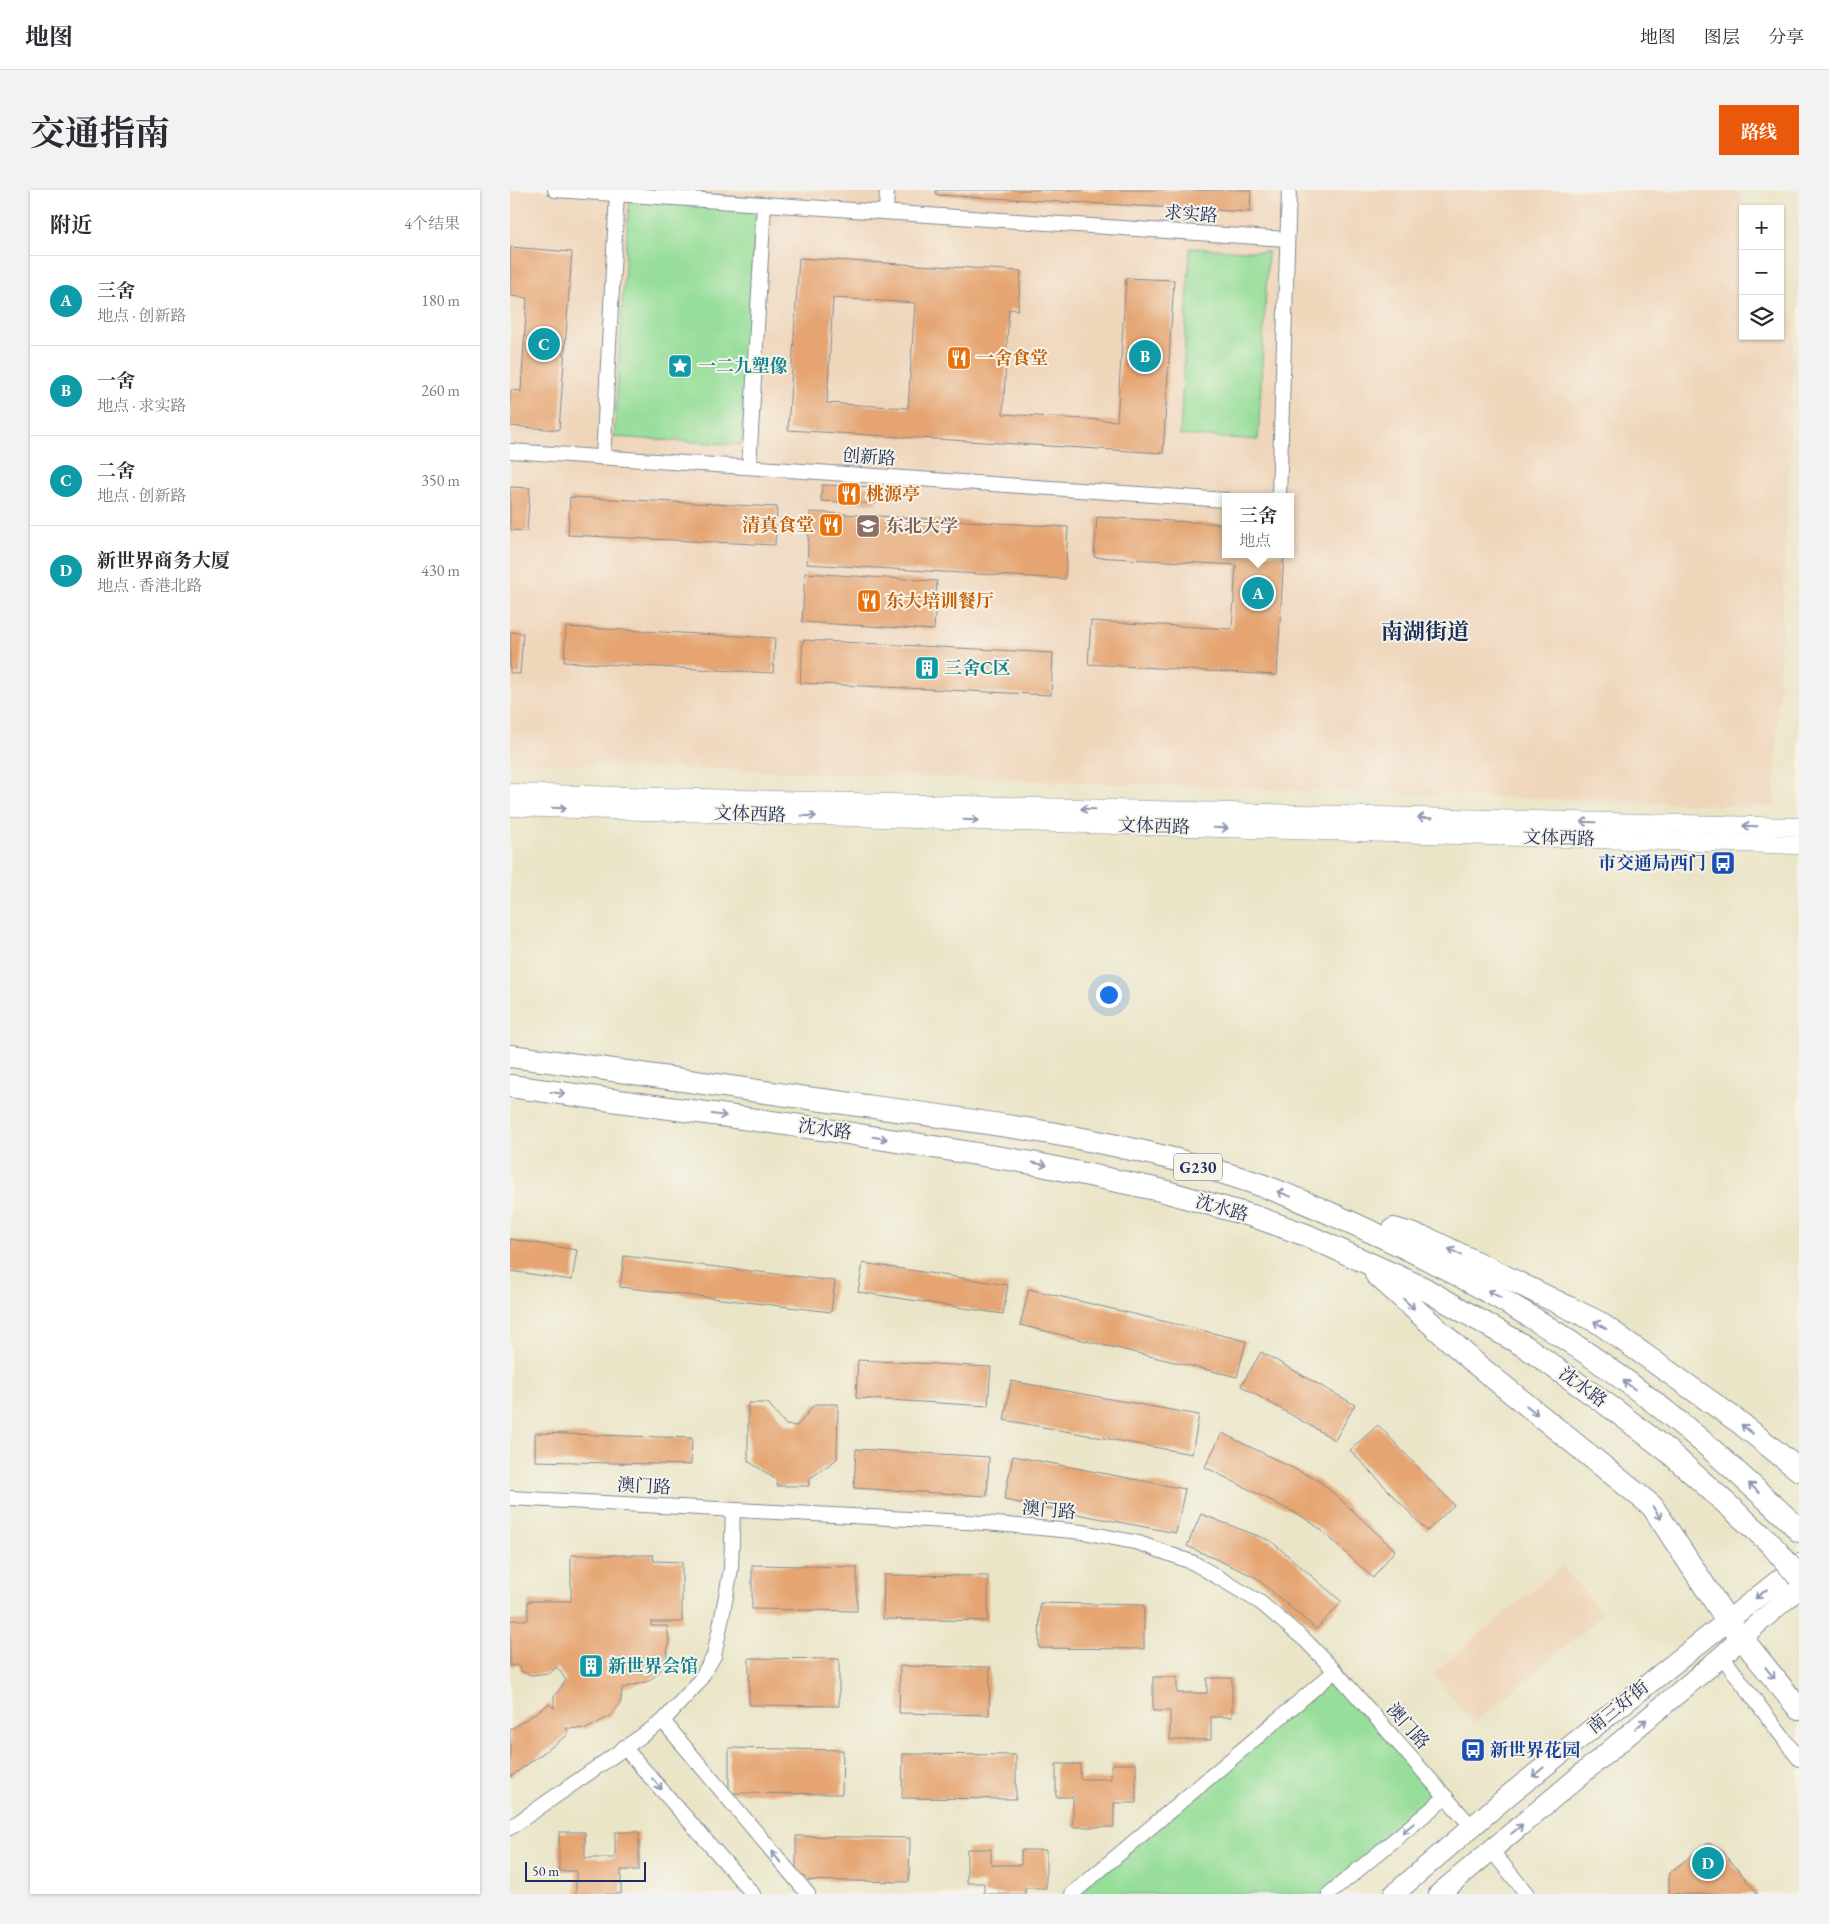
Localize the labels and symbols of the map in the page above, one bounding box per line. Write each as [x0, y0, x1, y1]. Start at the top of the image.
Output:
street label: 求实路 [1163, 200, 1219, 227]
pin: C [528, 325, 560, 363]
pin: B [1129, 337, 1161, 375]
restaurant icon: 一舍食堂 [946, 345, 972, 371]
place label: 一舍食堂 [976, 346, 1048, 369]
place icon: 一二九塑像 [667, 353, 693, 379]
place label: 一二九塑像 [698, 354, 788, 377]
street label: 创新路 [841, 443, 897, 470]
restaurant icon: 桃源亭 [836, 481, 862, 507]
place label: 桃源亭 [866, 482, 920, 505]
restaurant icon: 清真食堂 [818, 512, 844, 538]
place label: 清真食堂 [742, 513, 814, 536]
school or university icon: 东北大学 [855, 513, 881, 539]
place label: 东北大学 [886, 514, 958, 537]
pin: A [1242, 574, 1274, 612]
restaurant icon: 东大培训餐厅 [856, 588, 882, 614]
place label: 东大培训餐厅 [886, 589, 994, 612]
district label: 南湖街道 [1381, 617, 1469, 646]
building icon: 三舍C区 [914, 655, 940, 681]
place label: 三舍C区 [944, 656, 1011, 679]
street label: 文体西路 [714, 801, 786, 826]
one-way arrow [550, 803, 566, 813]
one-way arrow [1080, 804, 1096, 813]
one-way arrow [800, 811, 816, 820]
street label: 文体西路 [1118, 813, 1190, 838]
one-way arrow [1418, 813, 1434, 822]
one-way arrow [963, 816, 979, 825]
one-way arrow [1580, 817, 1596, 827]
one-way arrow [1743, 821, 1759, 831]
one-way arrow [1212, 823, 1229, 833]
street label: 文体西路 [1523, 825, 1595, 850]
bus stop icon: 市交通局西门 [1710, 850, 1736, 876]
place label: 市交通局西门 [1598, 851, 1706, 874]
your location [1096, 982, 1122, 1008]
one-way arrow [550, 1088, 566, 1098]
one-way arrow [711, 1110, 727, 1120]
street label: 沈水路 [797, 1113, 853, 1144]
one-way arrow [872, 1133, 888, 1143]
road number: G230 [1174, 1154, 1222, 1180]
one-way arrow [1032, 1160, 1048, 1170]
street label: 沈水路 [1193, 1189, 1251, 1226]
one-way arrow [1277, 1189, 1293, 1198]
one-way arrow [1447, 1247, 1462, 1257]
one-way arrow [1487, 1289, 1502, 1299]
one-way arrow [1403, 1298, 1416, 1310]
one-way arrow [1593, 1319, 1607, 1330]
street label: 沈水路 [1555, 1361, 1612, 1412]
one-way arrow [1623, 1379, 1636, 1390]
one-way arrow [1525, 1404, 1538, 1415]
one-way arrow [1741, 1423, 1754, 1434]
street label: 澳门路 [616, 1473, 672, 1498]
one-way arrow [1747, 1483, 1760, 1494]
street label: 澳门路 [1021, 1496, 1077, 1523]
one-way arrow [1652, 1506, 1662, 1520]
one-way arrow [1754, 1588, 1767, 1599]
building icon: 新世界会馆 [578, 1653, 604, 1679]
place label: 新世界会馆 [608, 1654, 698, 1677]
one-way arrow [1764, 1666, 1775, 1679]
street label: 南三好街 [1582, 1675, 1653, 1738]
street label: 澳门路 [1382, 1698, 1435, 1754]
one-way arrow [1634, 1719, 1647, 1730]
bus stop icon: 新世界花园 [1460, 1737, 1486, 1763]
place label: 新世界花园 [1490, 1738, 1580, 1761]
one-way arrow [1532, 1766, 1545, 1777]
one-way arrow [651, 1777, 662, 1790]
one-way arrow [1402, 1822, 1415, 1834]
one-way arrow [1510, 1823, 1523, 1834]
pin: D [1692, 1844, 1724, 1882]
one-way arrow [771, 1850, 782, 1863]
scale bar [525, 1859, 646, 1882]

